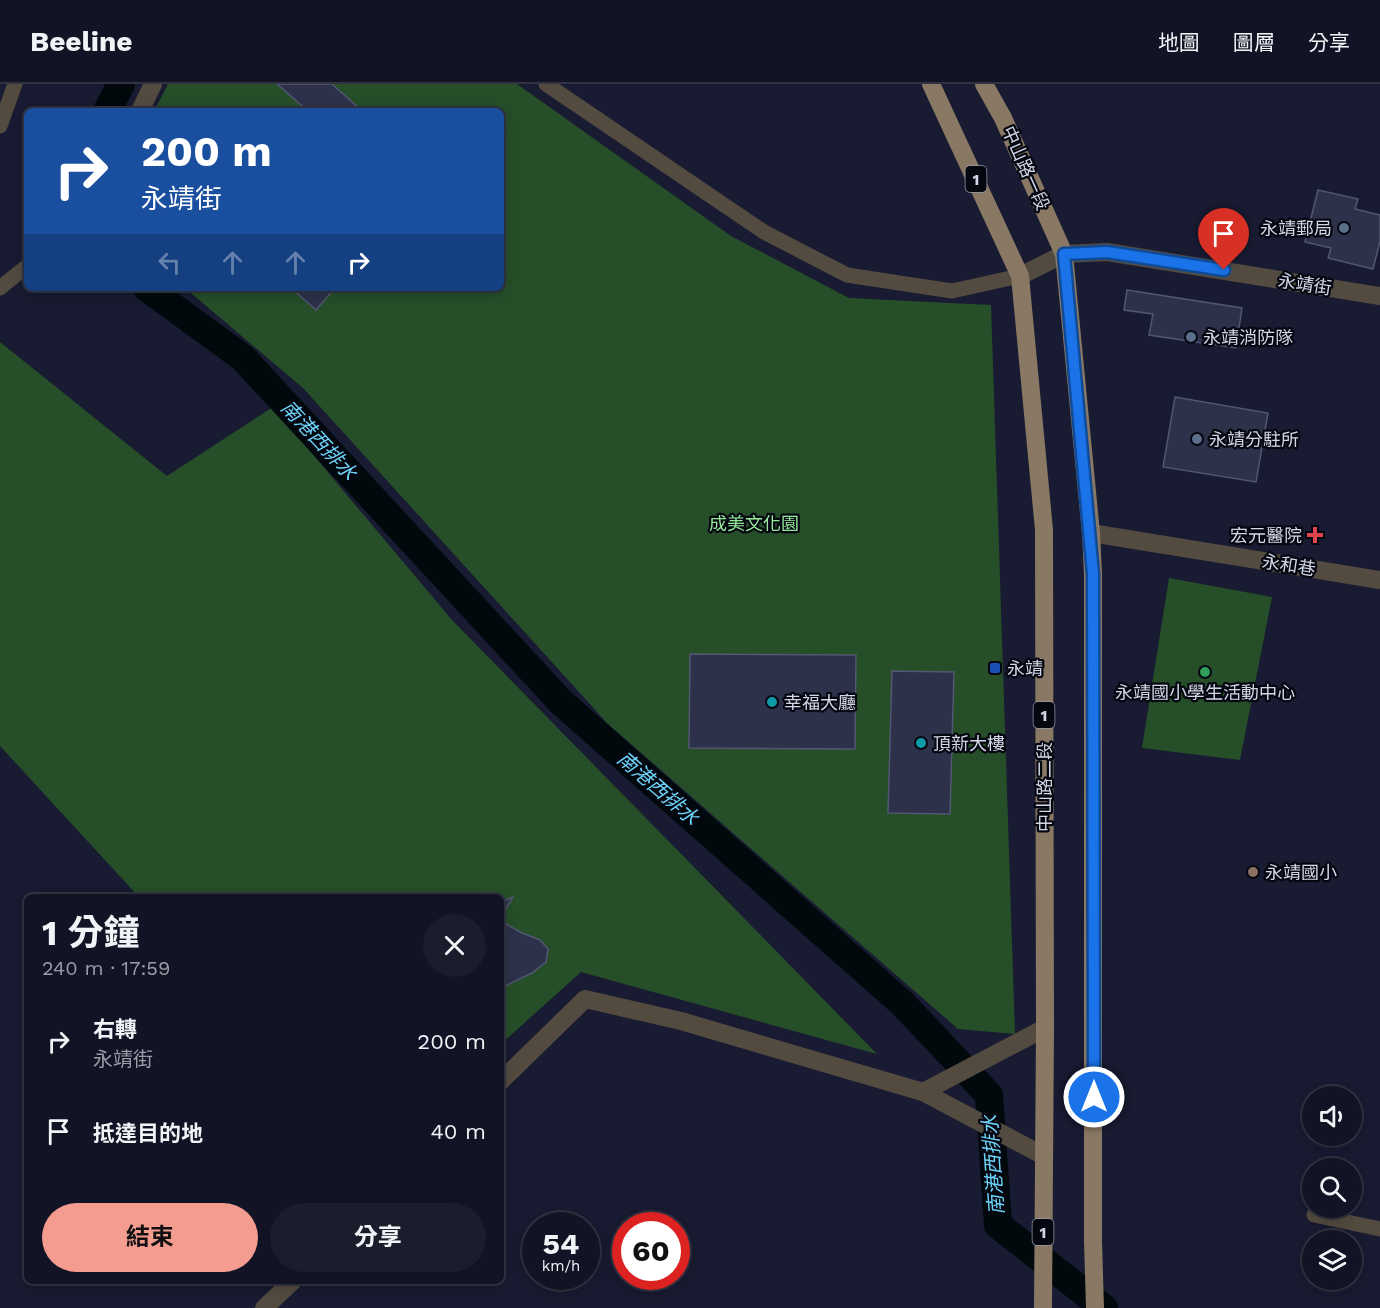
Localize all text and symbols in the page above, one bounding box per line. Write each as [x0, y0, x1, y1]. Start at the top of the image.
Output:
text: Beeline [30, 25, 132, 58]
text: 地圖 [1158, 30, 1200, 55]
text: 圖層 [1233, 30, 1275, 55]
text: 分享 [1308, 30, 1350, 55]
street label: 中山路一段 [998, 123, 1054, 213]
text: 200 m [141, 127, 272, 176]
icon: right [42, 132, 120, 210]
road number: 1 [966, 166, 986, 192]
text: 永靖街 [141, 183, 222, 215]
pin [1198, 208, 1249, 270]
icon: arrive [1207, 217, 1240, 250]
place label: 永靖郵局 [1260, 218, 1332, 239]
marker: 永靖郵局 [1337, 221, 1351, 235]
icon: left [153, 246, 186, 279]
icon: ahead [216, 246, 249, 279]
icon: ahead [279, 246, 312, 279]
icon: right [342, 246, 375, 279]
street label: 永靖街 [1277, 269, 1333, 299]
place label: 永靖消防隊 [1203, 327, 1293, 348]
marker: 永靖消防隊 [1184, 330, 1198, 344]
water label: 南港西排水 [276, 395, 363, 485]
place label: 永靖分駐所 [1209, 429, 1299, 450]
marker: 永靖分駐所 [1190, 432, 1204, 446]
park label: 成美文化園 [709, 513, 799, 534]
place label: 宏元醫院 [1230, 525, 1302, 546]
marker: 宏元醫院 [1306, 526, 1324, 544]
street label: 永和巷 [1261, 550, 1317, 580]
place label: 永靖 [1007, 658, 1043, 679]
marker: 永靖 [988, 661, 1002, 675]
marker: 永靖國小學生活動中心 [1198, 665, 1212, 679]
place label: 永靖國小學生活動中心 [1115, 682, 1295, 703]
place label: 幸福大廳 [784, 692, 856, 713]
marker: 幸福大廳 [765, 695, 779, 709]
road number: 1 [1034, 702, 1054, 728]
place label: 頂新大樓 [933, 733, 1005, 754]
marker: 頂新大樓 [914, 736, 928, 750]
street label: 中山路二段 [1034, 742, 1055, 832]
water label: 南港西排水 [612, 746, 704, 831]
place label: 永靖國小 [1265, 862, 1337, 883]
marker: 永靖國小 [1246, 865, 1260, 879]
text: 1 分鐘 [42, 912, 140, 954]
button: close [423, 914, 486, 977]
text: 240 m · 17:59 [42, 956, 170, 980]
text: 右轉 [93, 1017, 137, 1042]
icon: right [42, 1025, 75, 1058]
text: 200 m [417, 1029, 486, 1054]
text: 永靖街 [93, 1047, 153, 1071]
position arrow [1062, 1065, 1126, 1129]
map controls [1302, 1086, 1362, 1290]
button: sound [1302, 1086, 1362, 1146]
water label: 南港西排水 [977, 1113, 1008, 1216]
icon: arrive [42, 1115, 75, 1148]
text: 40 m [430, 1119, 486, 1144]
text: 抵達目的地 [93, 1121, 203, 1146]
button: search [1302, 1158, 1362, 1218]
button: 結束 [42, 1203, 258, 1272]
button: 分享 [270, 1203, 486, 1272]
speed limit sign: 60 [612, 1212, 690, 1290]
road number: 1 [1032, 1219, 1054, 1245]
text: 54 [543, 1226, 579, 1261]
button: layers [1302, 1230, 1362, 1290]
text: km/h [542, 1257, 580, 1275]

